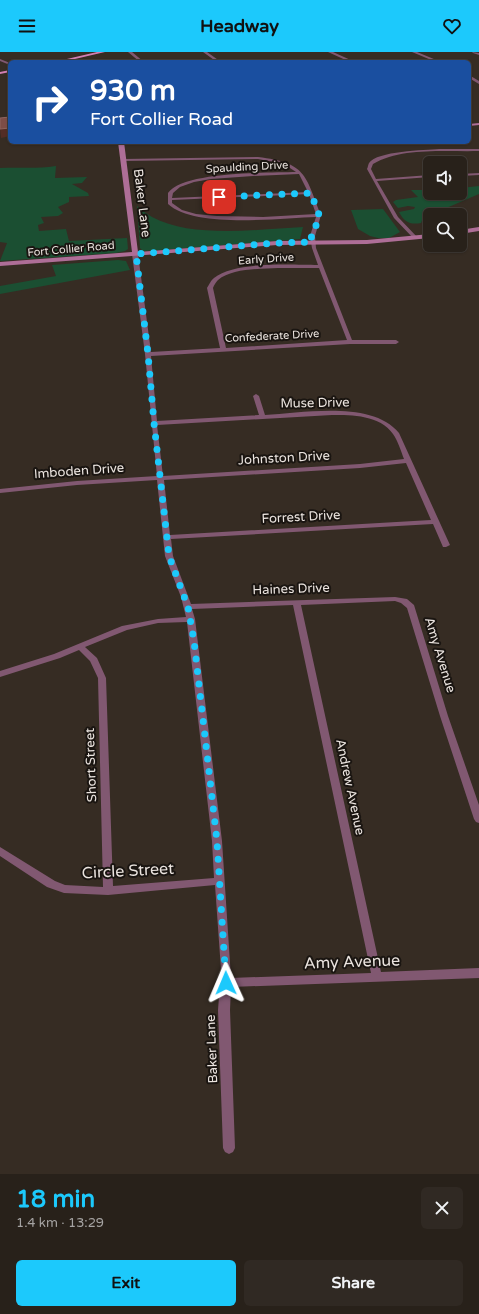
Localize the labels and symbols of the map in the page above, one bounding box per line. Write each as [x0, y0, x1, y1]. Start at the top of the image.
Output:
street label: Spaulding Drive [205, 158, 289, 176]
street label: Baker Lane [130, 168, 154, 238]
pin [202, 180, 236, 214]
street label: Fort Collier Road [27, 239, 115, 259]
street label: Early Drive [238, 251, 294, 267]
street label: Confederate Drive [224, 327, 320, 345]
street label: Muse Drive [280, 394, 350, 412]
street label: Johnston Drive [238, 448, 330, 468]
street label: Imboden Drive [33, 460, 125, 482]
street label: Forrest Drive [261, 507, 341, 527]
street label: Haines Drive [252, 580, 330, 598]
street label: Amy Avenue [421, 615, 459, 695]
street label: Short Street [82, 728, 100, 802]
street label: Andrew Avenue [332, 737, 368, 837]
street label: Circle Street [81, 859, 175, 883]
street label: Amy Avenue [303, 950, 401, 974]
position arrow [205, 962, 247, 1004]
street label: Baker Lane [203, 1014, 221, 1084]

